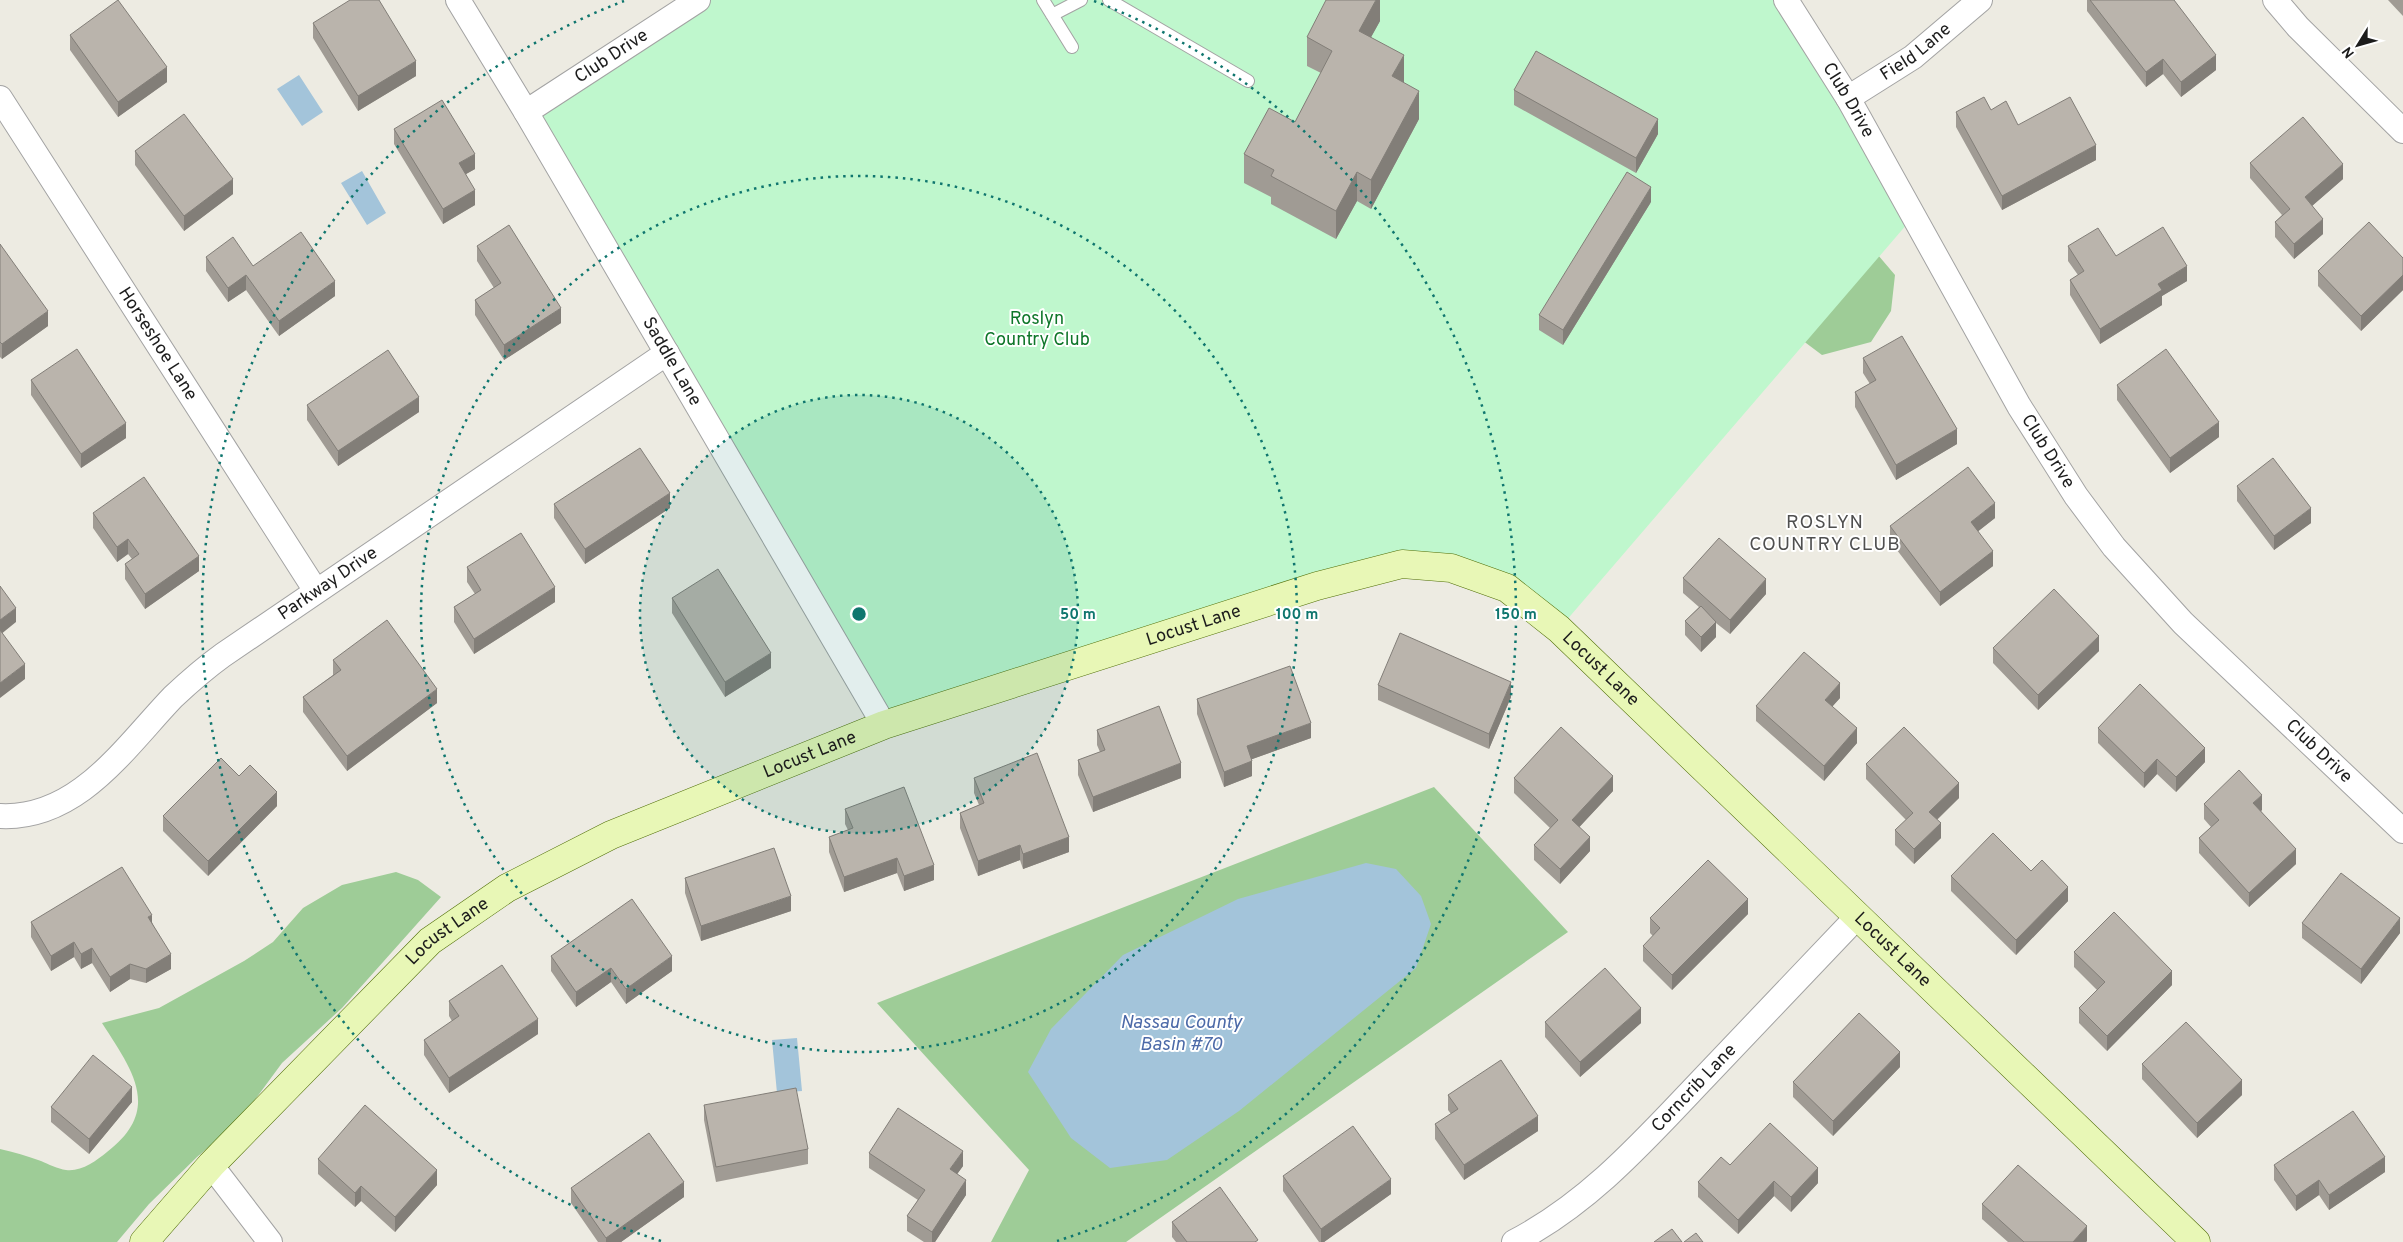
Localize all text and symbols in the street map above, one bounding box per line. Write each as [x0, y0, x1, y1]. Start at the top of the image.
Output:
street label: Field Lane [1876, 18, 1956, 86]
north arrow [2333, 20, 2383, 70]
street label: Club Drive [570, 24, 653, 89]
text: N [2339, 43, 2359, 61]
street label: Club Drive [1817, 58, 1879, 142]
street label: Horseshoe Lane [113, 283, 202, 405]
park label: Roslyn Country Club [984, 308, 1090, 352]
street label: Saddle Lane [637, 313, 707, 410]
street label: Club Drive [2016, 410, 2080, 493]
district label: ROSLYN COUNTRY CLUB [1749, 511, 1901, 557]
street label: Parkway Drive [274, 542, 382, 626]
street label: Locust Lane [1143, 600, 1244, 652]
centre of rings [850, 605, 868, 623]
text: 50 m [1060, 606, 1096, 625]
text: 100 m [1276, 606, 1318, 625]
text: 150 m [1495, 606, 1537, 625]
street label: Locust Lane [1557, 627, 1644, 711]
street label: Club Drive [2281, 714, 2357, 789]
street label: Locust Lane [760, 726, 860, 784]
street label: Locust Lane [401, 892, 493, 970]
street label: Locust Lane [1849, 907, 1936, 992]
water label: Nassau County Basin #70 [1120, 1011, 1243, 1057]
street label: Corncrib Lane [1647, 1039, 1742, 1137]

